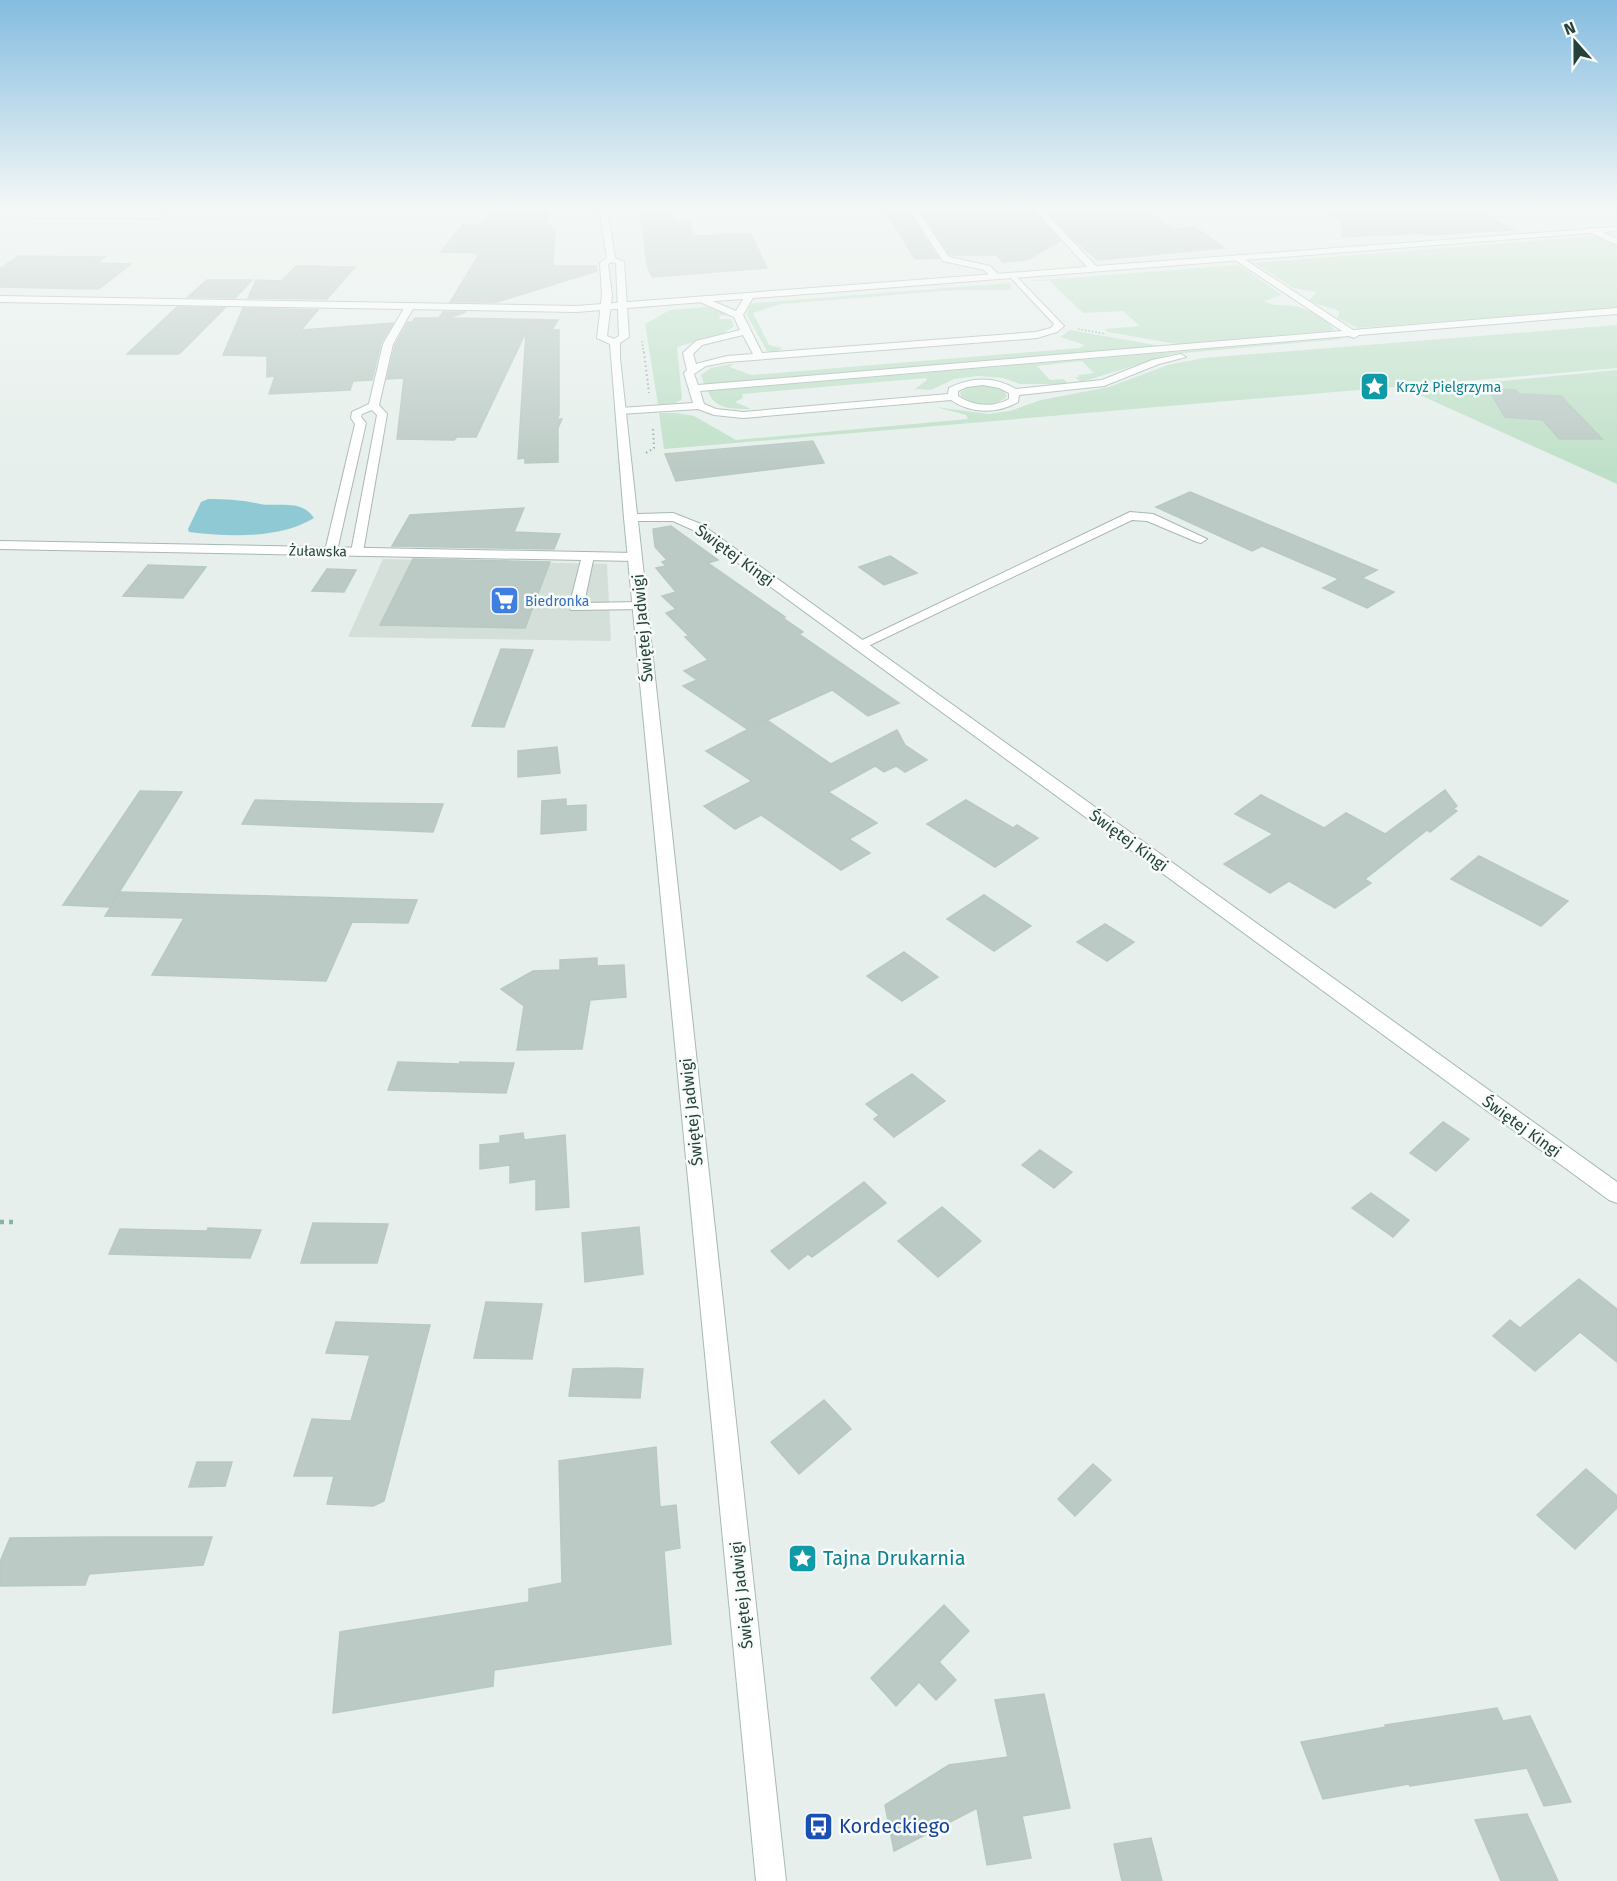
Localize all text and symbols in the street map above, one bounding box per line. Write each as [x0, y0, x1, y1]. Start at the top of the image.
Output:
north arrow [1545, 12, 1605, 72]
text: N [1561, 18, 1578, 39]
place icon: Krzyż Pielgrzyma [1359, 371, 1391, 403]
place label: Krzyż Pielgrzyma [1396, 379, 1501, 396]
street label: Świętej Kingi [692, 520, 778, 590]
street label: Żuławska [289, 541, 347, 561]
street label: Świętej Jadwigi [627, 573, 657, 683]
supermarket icon: Biedronka [488, 585, 520, 617]
place label: Biedronka [525, 593, 589, 610]
street label: Świętej Kingi [1086, 805, 1172, 875]
street label: Świętej Jadwigi [675, 1057, 707, 1167]
street label: Świętej Kingi [1479, 1091, 1565, 1161]
street label: Świętej Jadwigi [725, 1540, 757, 1650]
place icon: Tajna Drukarnia [786, 1542, 818, 1574]
place label: Tajna Drukarnia [823, 1546, 966, 1570]
bus stop icon: Kordeckiego [802, 1810, 834, 1842]
place label: Kordeckiego [839, 1814, 950, 1838]

